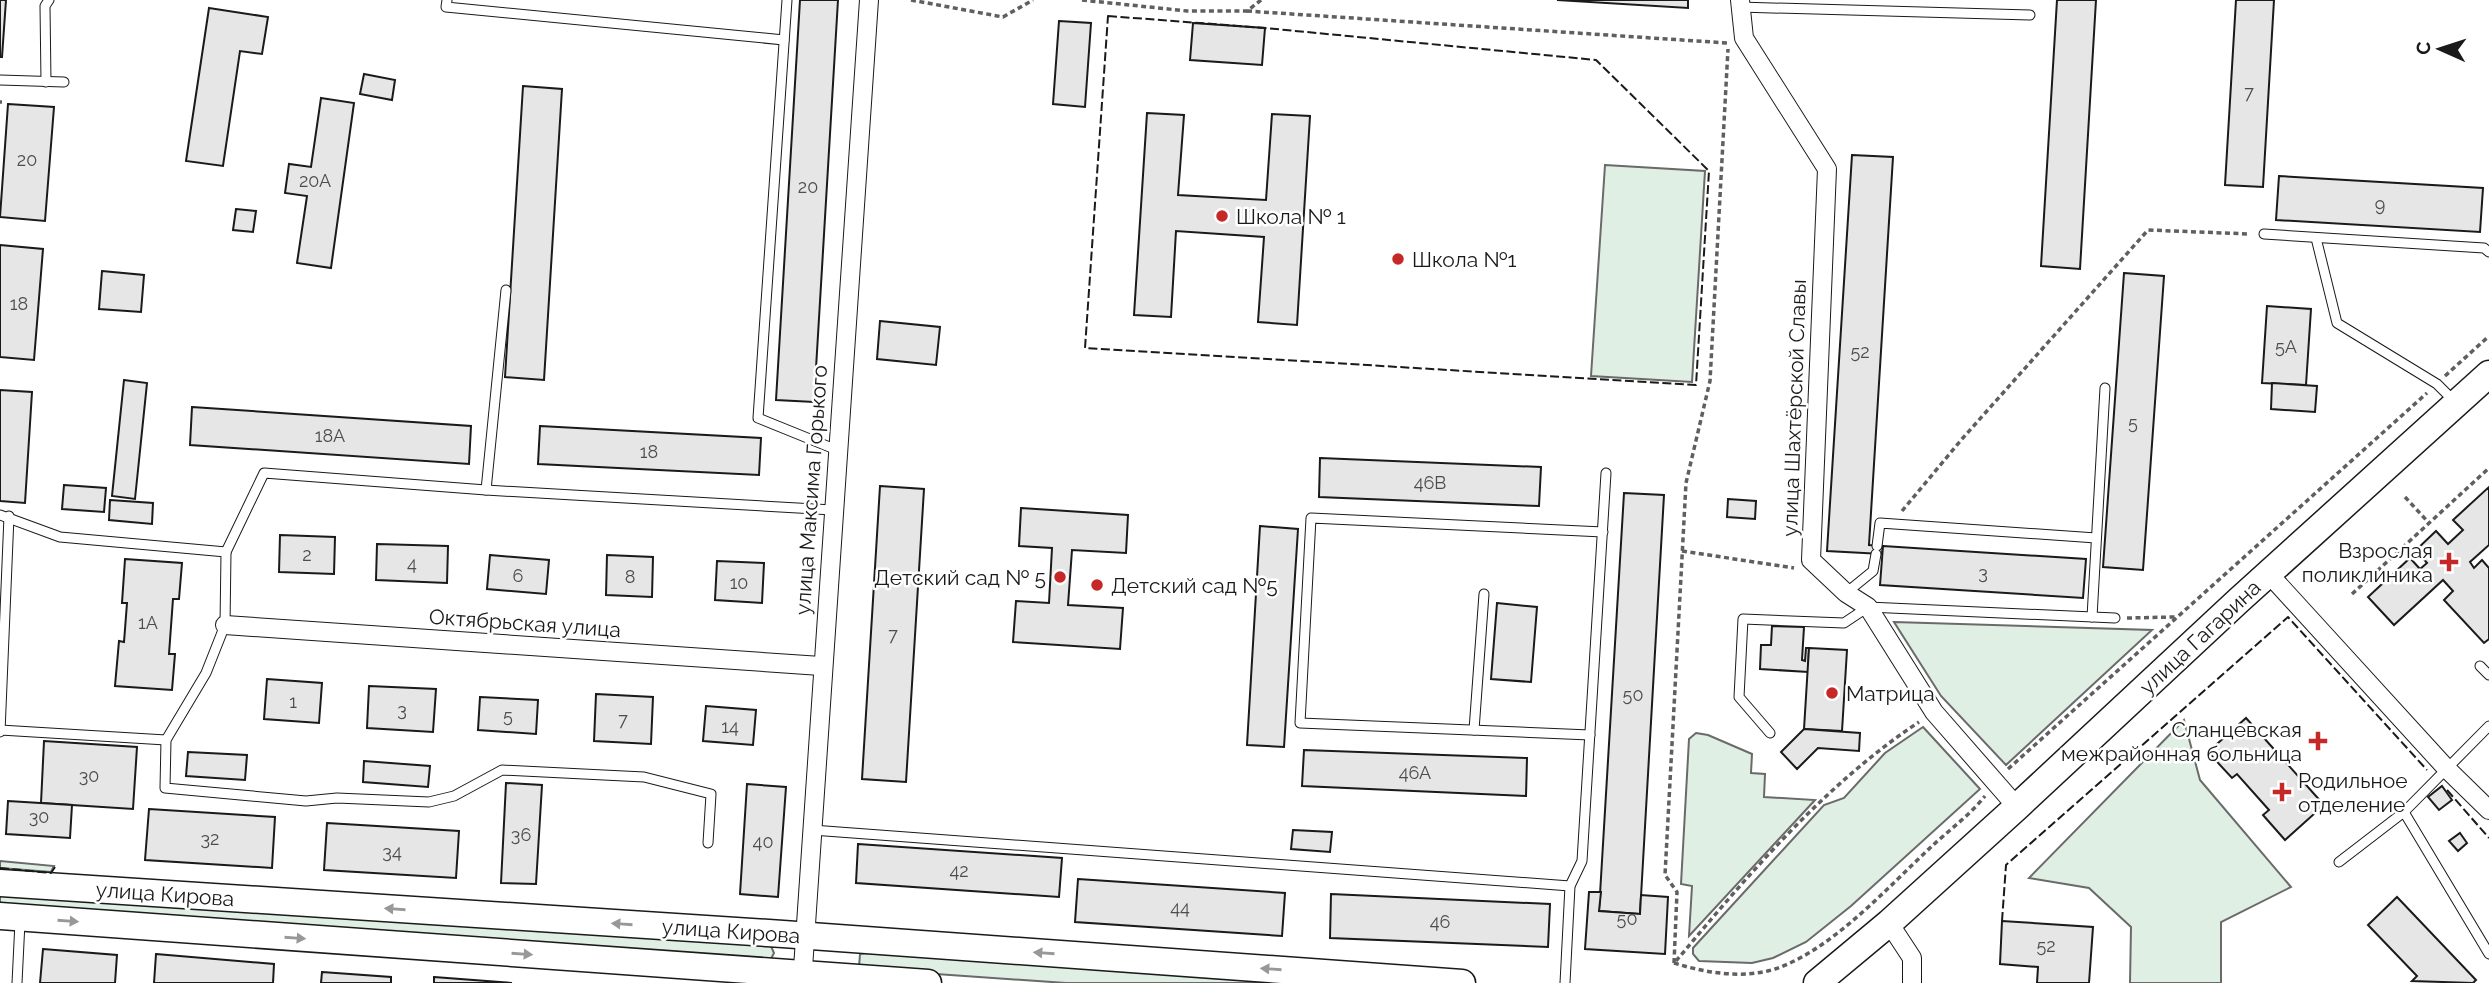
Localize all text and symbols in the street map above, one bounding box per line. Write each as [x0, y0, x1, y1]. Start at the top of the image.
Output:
north arrow [2405, 14, 2475, 84]
text: С [2412, 41, 2434, 55]
house number: 7 [2244, 82, 2254, 103]
house number: 20 [17, 149, 37, 170]
house number: 20А [299, 170, 331, 191]
house number: 20 [798, 176, 818, 197]
house number: 9 [2375, 194, 2385, 215]
place label: Школа № 1 [1236, 204, 1346, 229]
marker: Школа № 1 [1214, 208, 1230, 224]
place label: Школа №1 [1412, 247, 1516, 272]
marker: Школа №1 [1390, 251, 1406, 267]
street label: улица Шахтёрской Славы [1777, 279, 1811, 537]
house number: 18 [10, 293, 28, 314]
house number: 5А [2275, 336, 2297, 357]
house number: 52 [1850, 341, 1870, 362]
street label: улица Максима Горького [790, 364, 832, 616]
house number: 5 [2128, 412, 2138, 433]
house number: 18А [315, 425, 345, 446]
house number: 18 [640, 441, 658, 462]
house number: 46В [1414, 472, 1446, 493]
place label: Взрослая поликлиника [2302, 538, 2433, 587]
house number: 2 [302, 544, 312, 565]
marker: Взрослая поликлиника [2439, 552, 2459, 572]
house number: 4 [407, 553, 417, 574]
house number: 3 [1978, 562, 1988, 583]
house number: 6 [513, 565, 524, 586]
place label: Детский сад № 5 [874, 565, 1046, 590]
house number: 8 [625, 566, 635, 587]
marker: Детский сад № 5 [1052, 569, 1068, 585]
house number: 10 [730, 572, 748, 593]
place label: Детский сад №5 [1111, 573, 1278, 598]
street label: улица Гагарина [2134, 575, 2266, 699]
marker: Детский сад №5 [1089, 577, 1105, 593]
street label: Октябрьская улица [428, 604, 622, 642]
house number: 1А [138, 612, 158, 633]
house number: 7 [888, 624, 898, 645]
place label: Матрица [1846, 681, 1935, 706]
house number: 50 [1623, 684, 1643, 705]
marker: Матрица [1824, 685, 1840, 701]
house number: 1 [289, 691, 297, 712]
house number: 3 [397, 699, 407, 720]
house number: 5 [503, 705, 513, 726]
house number: 7 [618, 709, 628, 730]
house number: 14 [721, 716, 739, 737]
place label: Сланцевская межрайонная больница [2061, 717, 2302, 766]
marker: Сланцевская межрайонная больница [2308, 731, 2328, 751]
house number: 46А [1399, 762, 1431, 783]
house number: 30 [79, 765, 99, 786]
place label: Родильное отделение [2298, 768, 2407, 817]
marker: Родильное отделение [2272, 782, 2292, 802]
house number: 30 [29, 806, 49, 827]
house number: 36 [511, 824, 531, 845]
house number: 32 [201, 828, 220, 849]
house number: 40 [753, 831, 773, 852]
house number: 34 [382, 841, 402, 862]
house number: 42 [949, 860, 969, 881]
street label: улица Кирова [95, 877, 235, 911]
house number: 44 [1170, 897, 1190, 918]
one-way arrow [384, 903, 406, 914]
house number: 50 [1617, 908, 1637, 929]
house number: 46 [1430, 911, 1450, 932]
street label: улица Кирова [661, 914, 801, 948]
one-way arrow [57, 916, 79, 927]
one-way arrow [611, 918, 633, 929]
one-way arrow [284, 932, 306, 943]
house number: 52 [2036, 935, 2056, 956]
one-way arrow [1033, 947, 1055, 958]
one-way arrow [511, 949, 533, 960]
one-way arrow [1260, 963, 1282, 974]

